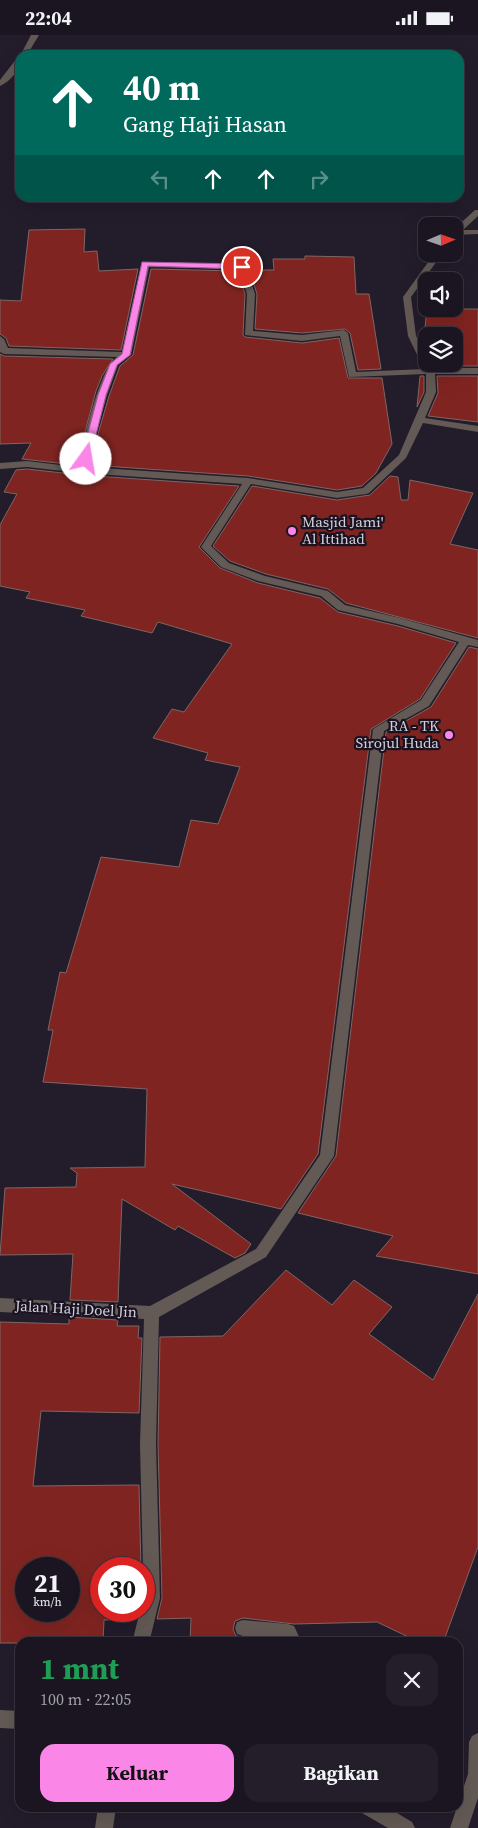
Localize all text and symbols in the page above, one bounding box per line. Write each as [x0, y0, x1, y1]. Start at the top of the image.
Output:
text: 22:04 [25, 5, 72, 31]
text: 40 m [123, 64, 200, 112]
icon: ahead [40, 70, 105, 135]
text: Gang Haji Hasan [123, 109, 287, 139]
icon: left [146, 165, 174, 193]
icon: ahead [199, 165, 227, 193]
icon: ahead [252, 165, 280, 193]
icon: right [305, 165, 333, 193]
north arrow [418, 217, 462, 263]
map controls [418, 217, 463, 372]
pin [221, 246, 263, 288]
icon: arrive [228, 253, 256, 281]
button: sound [418, 272, 463, 317]
button: layers [418, 327, 463, 372]
position arrow [59, 432, 111, 484]
place label: Masjid Jami' Al Ittihad [302, 511, 384, 549]
marker: Masjid Jami' Al Ittihad [286, 525, 298, 537]
place label: RA - TK Sirojul Huda [355, 715, 439, 753]
marker: RA - TK Sirojul Huda [443, 729, 455, 741]
street label: Jalan Haji Doel Jin [14, 1295, 137, 1322]
speed limit sign: 30 [90, 1557, 155, 1622]
text: 21 [34, 1566, 61, 1600]
text: km/h [33, 1594, 62, 1610]
text: 1 mnt [40, 1648, 119, 1689]
button: close [386, 1654, 438, 1706]
text: 100 m · 22:05 [40, 1688, 131, 1710]
button: Keluar [40, 1744, 234, 1802]
button: Bagikan [244, 1744, 438, 1802]

